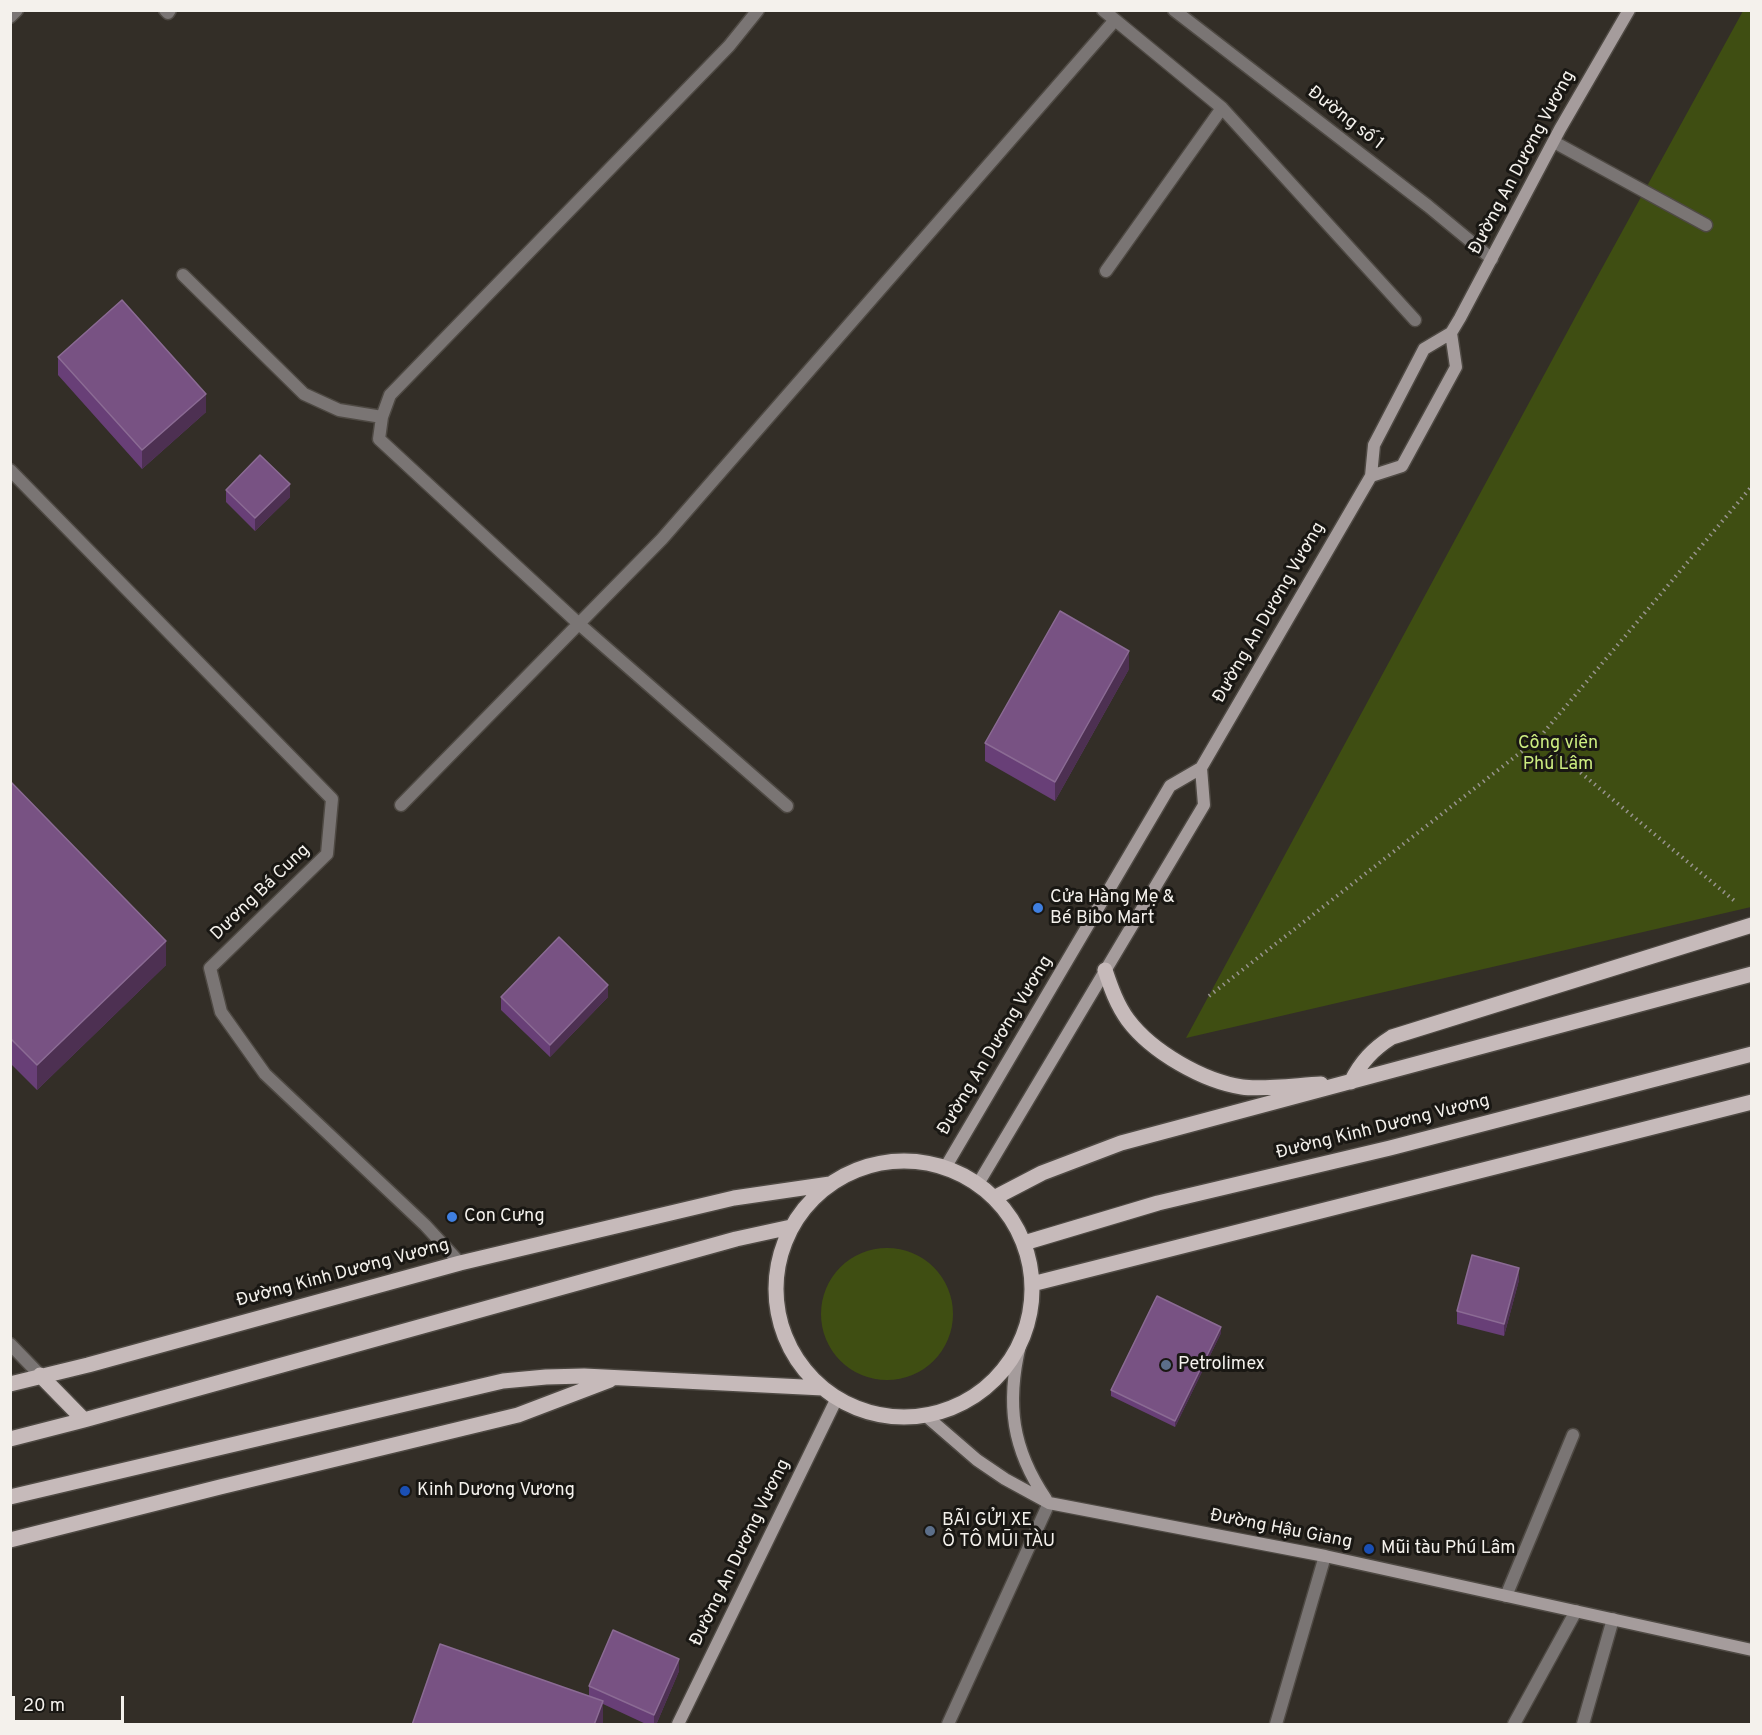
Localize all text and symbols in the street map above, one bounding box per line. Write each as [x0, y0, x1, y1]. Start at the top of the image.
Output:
street label: Đường An Dương Vương [1465, 67, 1581, 259]
street label: Đường số 1 [1303, 83, 1387, 155]
street label: Đường An Dương Vương [1209, 519, 1331, 707]
park label: Công viên Phú Lâm [1518, 733, 1598, 776]
street label: Dương Bá Cung [207, 840, 315, 946]
place label: Cửa Hàng Mẹ & Bé Bibo Mart [1050, 887, 1175, 930]
marker: Cửa Hàng Mẹ & Bé Bibo Mart [1031, 901, 1045, 915]
street label: Đường An Dương Vương [934, 953, 1058, 1139]
street label: Đường Kinh Dương Vương [1274, 1091, 1492, 1165]
place label: Con Cưng [464, 1206, 545, 1228]
marker: Con Cưng [445, 1210, 459, 1224]
street label: Đường Kinh Dương Vương [234, 1235, 452, 1313]
place label: Petrolimex [1178, 1354, 1265, 1376]
marker: Petrolimex [1159, 1358, 1173, 1372]
street label: Đường An Dương Vương [686, 1456, 796, 1650]
place label: Kinh Dương Vương [417, 1480, 575, 1502]
marker: Kinh Dương Vương [398, 1484, 412, 1498]
street label: Đường Hậu Giang [1208, 1506, 1354, 1554]
place label: BÃI GỬI XE Ô TÔ MŨI TÀU [942, 1510, 1055, 1552]
marker: BÃI GỬI XE Ô TÔ MŨI TÀU [923, 1524, 937, 1538]
place label: Mũi tàu Phú Lâm [1381, 1538, 1515, 1560]
marker: Mũi tàu Phú Lâm [1362, 1542, 1376, 1556]
scale bar [15, 1684, 128, 1722]
text: 20 m [23, 1695, 65, 1718]

